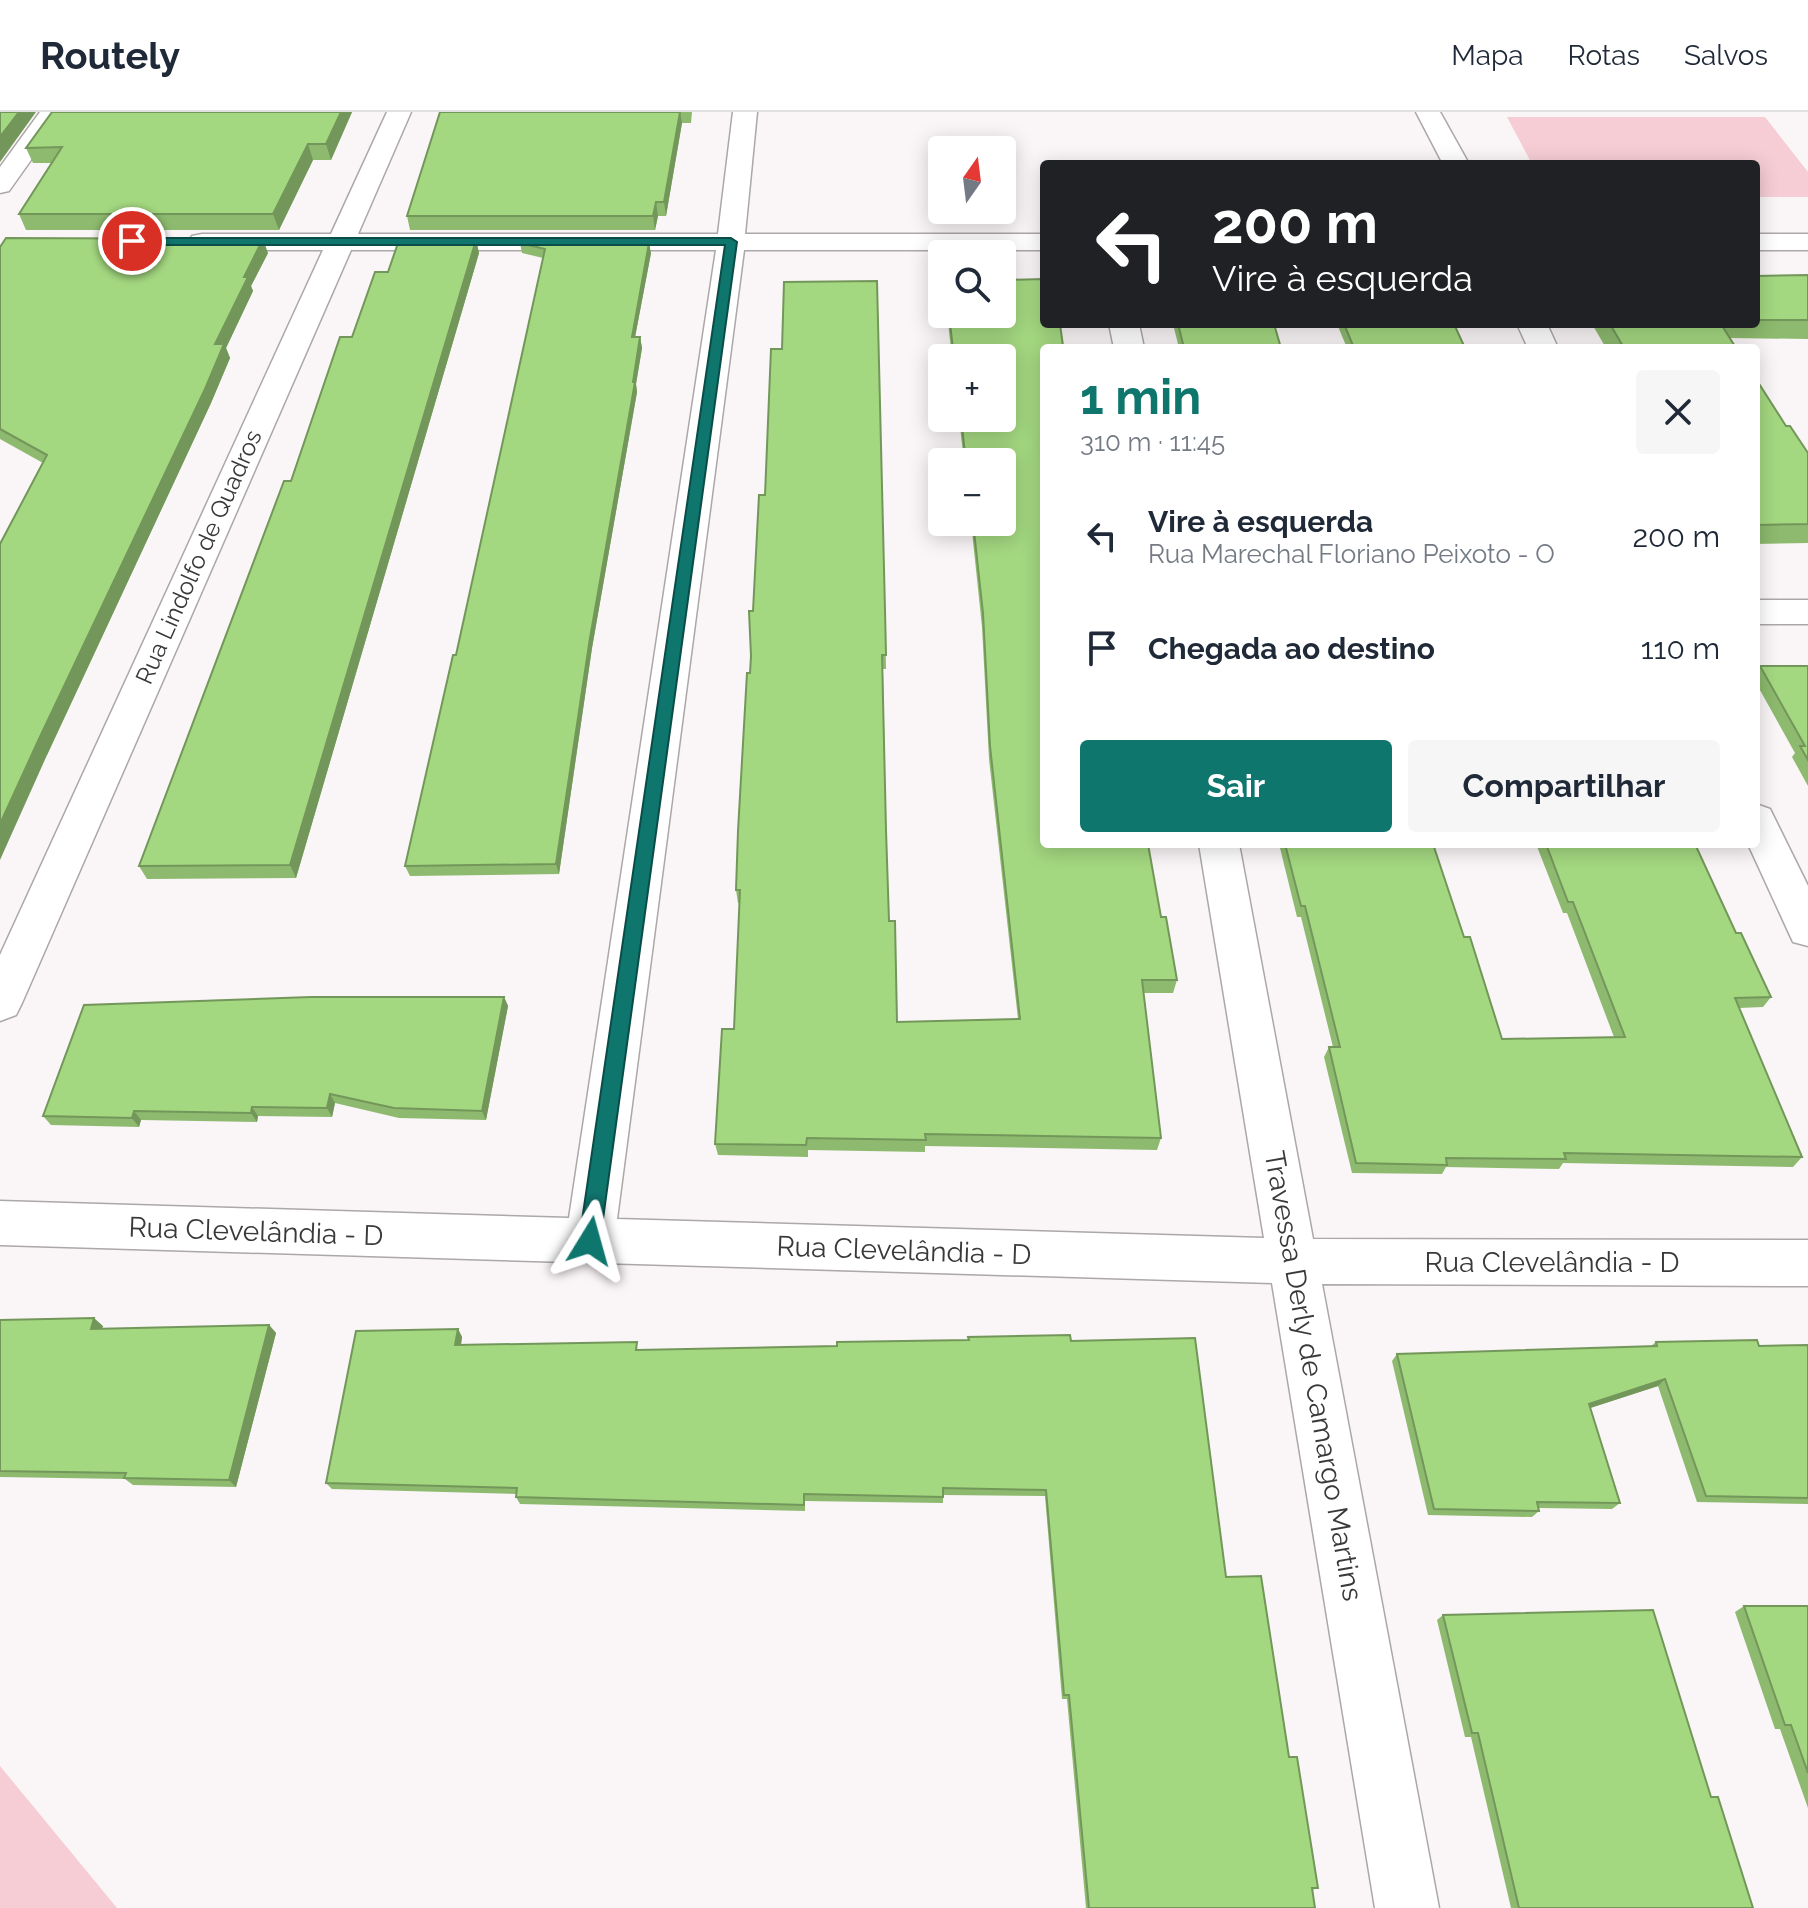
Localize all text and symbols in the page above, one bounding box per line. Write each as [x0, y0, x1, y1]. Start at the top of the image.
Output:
text: Routely [40, 33, 180, 78]
text: Mapa [1451, 39, 1524, 72]
text: Rotas [1568, 39, 1640, 72]
text: Salvos [1684, 39, 1768, 72]
north arrow [928, 136, 1016, 224]
map controls [928, 136, 1016, 536]
text: 200 m [1212, 190, 1378, 256]
icon: left [1080, 192, 1184, 296]
pin [98, 207, 166, 275]
icon: arrive [110, 219, 154, 263]
button: search [928, 240, 1016, 328]
text: Vire à esquerda [1212, 257, 1473, 299]
button: + [928, 344, 1016, 432]
text: 1 min [1080, 369, 1201, 425]
button: close [1636, 370, 1720, 454]
street label: Rua Lindolfo de Quadros [129, 425, 268, 688]
text: 310 m · 11:45 [1080, 427, 1225, 457]
button: − [928, 448, 1016, 536]
text: Vire à esquerda [1148, 504, 1373, 539]
icon: left [1080, 514, 1124, 558]
text: 200 m [1632, 519, 1720, 554]
text: Rua Marechal Floriano Peixoto - O [1148, 539, 1555, 569]
icon: arrive [1080, 626, 1124, 670]
text: Chegada ao destino [1148, 631, 1435, 666]
text: 110 m [1641, 631, 1720, 666]
button: Sair [1080, 740, 1392, 832]
button: Compartilhar [1408, 740, 1720, 832]
street label: Travessa Derly de Camargo Martins [1258, 1149, 1369, 1604]
position arrow [548, 1199, 632, 1283]
street label: Rua Clevelândia - D [128, 1211, 384, 1252]
street label: Rua Clevelândia - D [776, 1230, 1032, 1271]
street label: Rua Clevelândia - D [1425, 1246, 1679, 1279]

